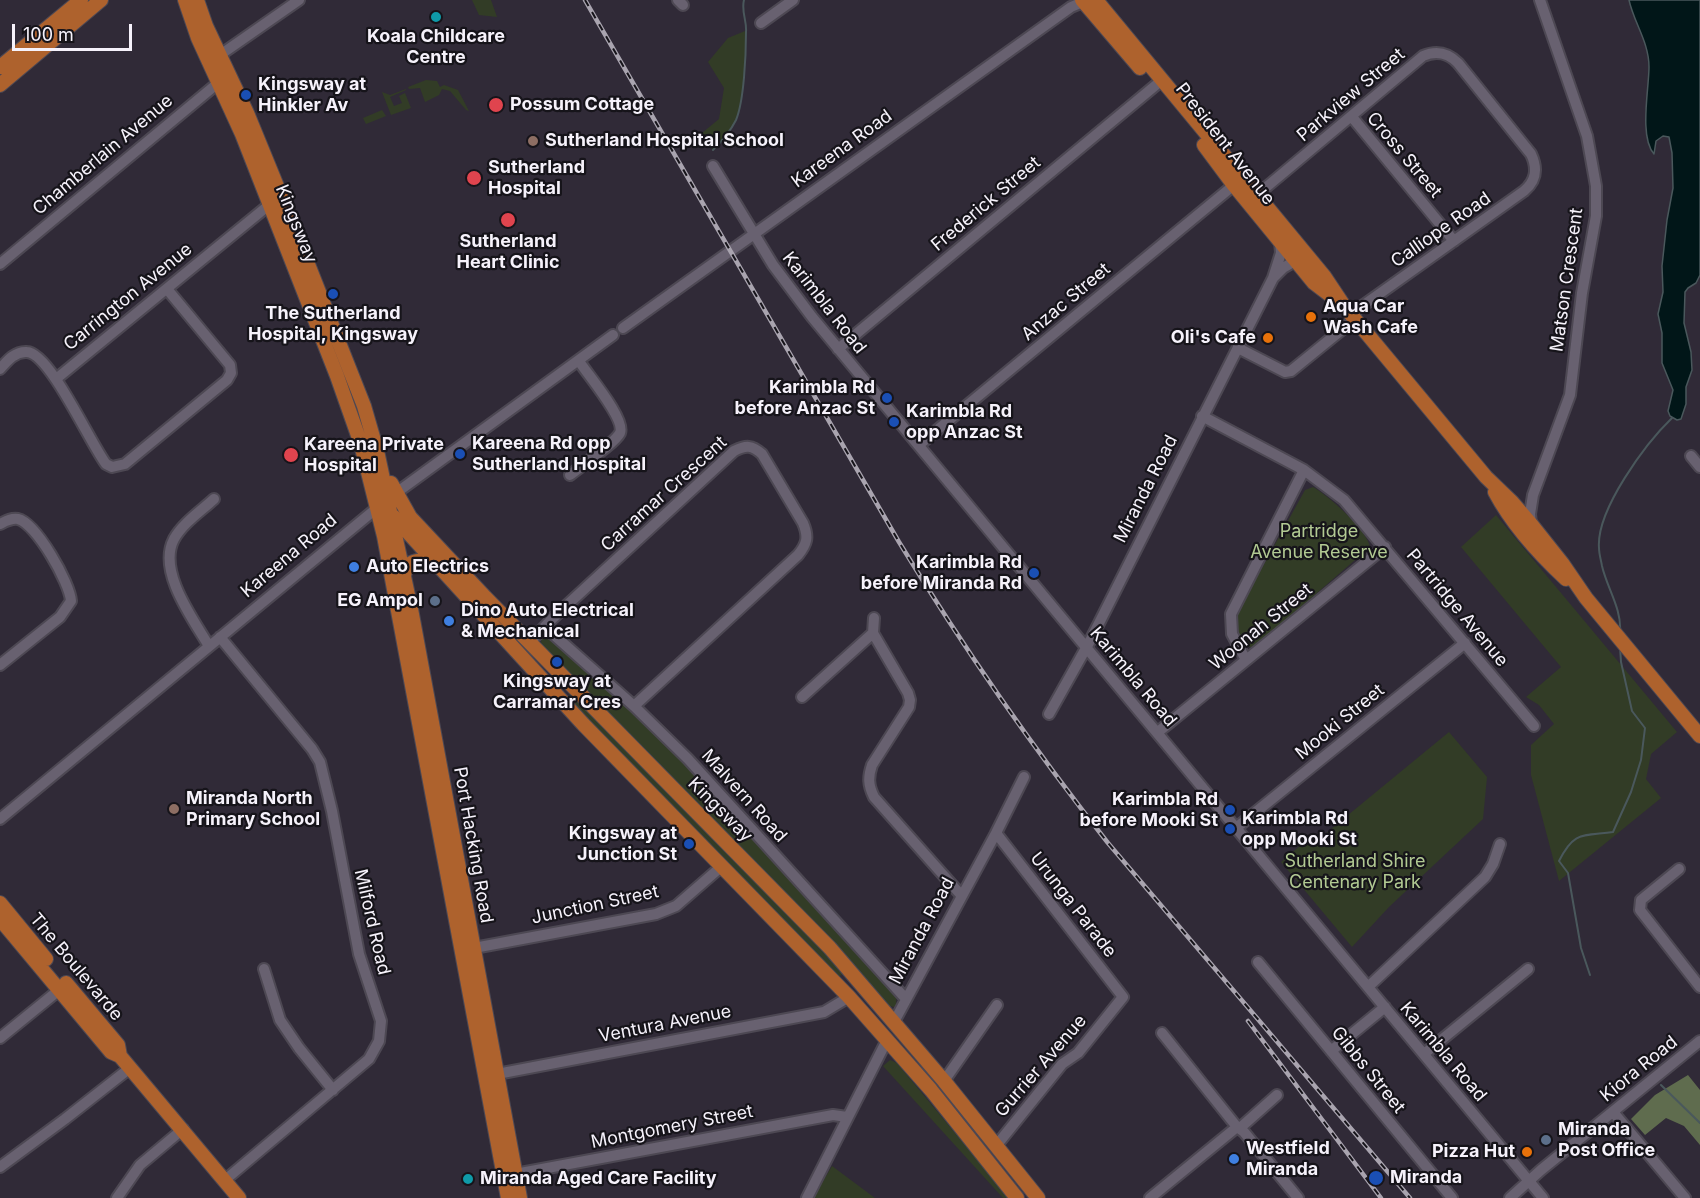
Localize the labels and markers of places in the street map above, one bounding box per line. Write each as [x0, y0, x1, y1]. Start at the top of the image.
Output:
marker: Koala Childcare Centre [429, 10, 443, 24]
place label: Koala Childcare Centre [367, 26, 505, 68]
place label: Kingsway at Hinkler Av [258, 74, 366, 116]
marker: Kingsway at Hinkler Av [239, 88, 253, 102]
place label: Possum Cottage [510, 94, 654, 116]
marker: Possum Cottage [487, 96, 505, 114]
place label: Sutherland Hospital School [545, 130, 784, 152]
marker: Sutherland Hospital School [526, 134, 540, 148]
place label: Sutherland Hospital [488, 157, 585, 200]
marker: Sutherland Hospital [465, 169, 483, 187]
marker: Sutherland Heart Clinic [499, 211, 517, 229]
place label: Sutherland Heart Clinic [456, 231, 560, 274]
marker: The Sutherland Hospital, Kingsway [326, 287, 340, 301]
place label: Aqua Car Wash Cafe [1323, 296, 1418, 338]
place label: The Sutherland Hospital, Kingsway [248, 303, 418, 346]
marker: Aqua Car Wash Cafe [1304, 310, 1318, 324]
place label: Oli's Cafe [1171, 327, 1256, 349]
marker: Oli's Cafe [1261, 331, 1275, 345]
place label: Karimbla Rd before Anzac St [735, 377, 875, 420]
marker: Karimbla Rd before Anzac St [880, 391, 894, 405]
place label: Karimbla Rd opp Anzac St [906, 401, 1023, 444]
marker: Karimbla Rd opp Anzac St [887, 415, 901, 429]
place label: Kareena Rd opp Sutherland Hospital [472, 433, 646, 476]
place label: Kareena Private Hospital [304, 434, 444, 476]
marker: Kareena Private Hospital [282, 446, 300, 464]
marker: Kareena Rd opp Sutherland Hospital [453, 447, 467, 461]
place label: Karimbla Rd before Miranda Rd [861, 552, 1022, 594]
place label: Auto Electrics [366, 556, 489, 578]
marker: Auto Electrics [347, 560, 361, 574]
marker: Karimbla Rd before Miranda Rd [1027, 566, 1041, 580]
place label: EG Ampol [337, 590, 423, 612]
marker: EG Ampol [428, 594, 442, 608]
place label: Dino Auto Electrical & Mechanical [461, 600, 634, 642]
marker: Dino Auto Electrical & Mechanical [442, 614, 456, 628]
marker: Kingsway at Carramar Cres [550, 655, 564, 669]
place label: Kingsway at Carramar Cres [493, 671, 621, 714]
place label: Miranda North Primary School [186, 788, 320, 830]
place label: Karimbla Rd before Mooki St [1079, 789, 1218, 832]
marker: Miranda North Primary School [167, 802, 181, 816]
marker: Karimbla Rd before Mooki St [1223, 803, 1237, 817]
place label: Karimbla Rd opp Mooki St [1242, 808, 1357, 850]
marker: Karimbla Rd opp Mooki St [1223, 822, 1237, 836]
place label: Kingsway at Junction St [569, 823, 677, 866]
marker: Kingsway at Junction St [682, 837, 696, 851]
place label: Miranda Post Office [1558, 1119, 1655, 1162]
marker: Miranda Post Office [1539, 1133, 1553, 1147]
place label: Westfield Miranda [1246, 1138, 1330, 1180]
place label: Pizza Hut [1432, 1141, 1515, 1163]
marker: Pizza Hut [1520, 1145, 1534, 1159]
marker: Westfield Miranda [1227, 1152, 1241, 1166]
place label: Miranda [1390, 1167, 1462, 1189]
place label: Miranda Aged Care Facility [480, 1168, 717, 1190]
marker: Miranda [1367, 1169, 1385, 1187]
marker: Miranda Aged Care Facility [461, 1172, 475, 1186]

